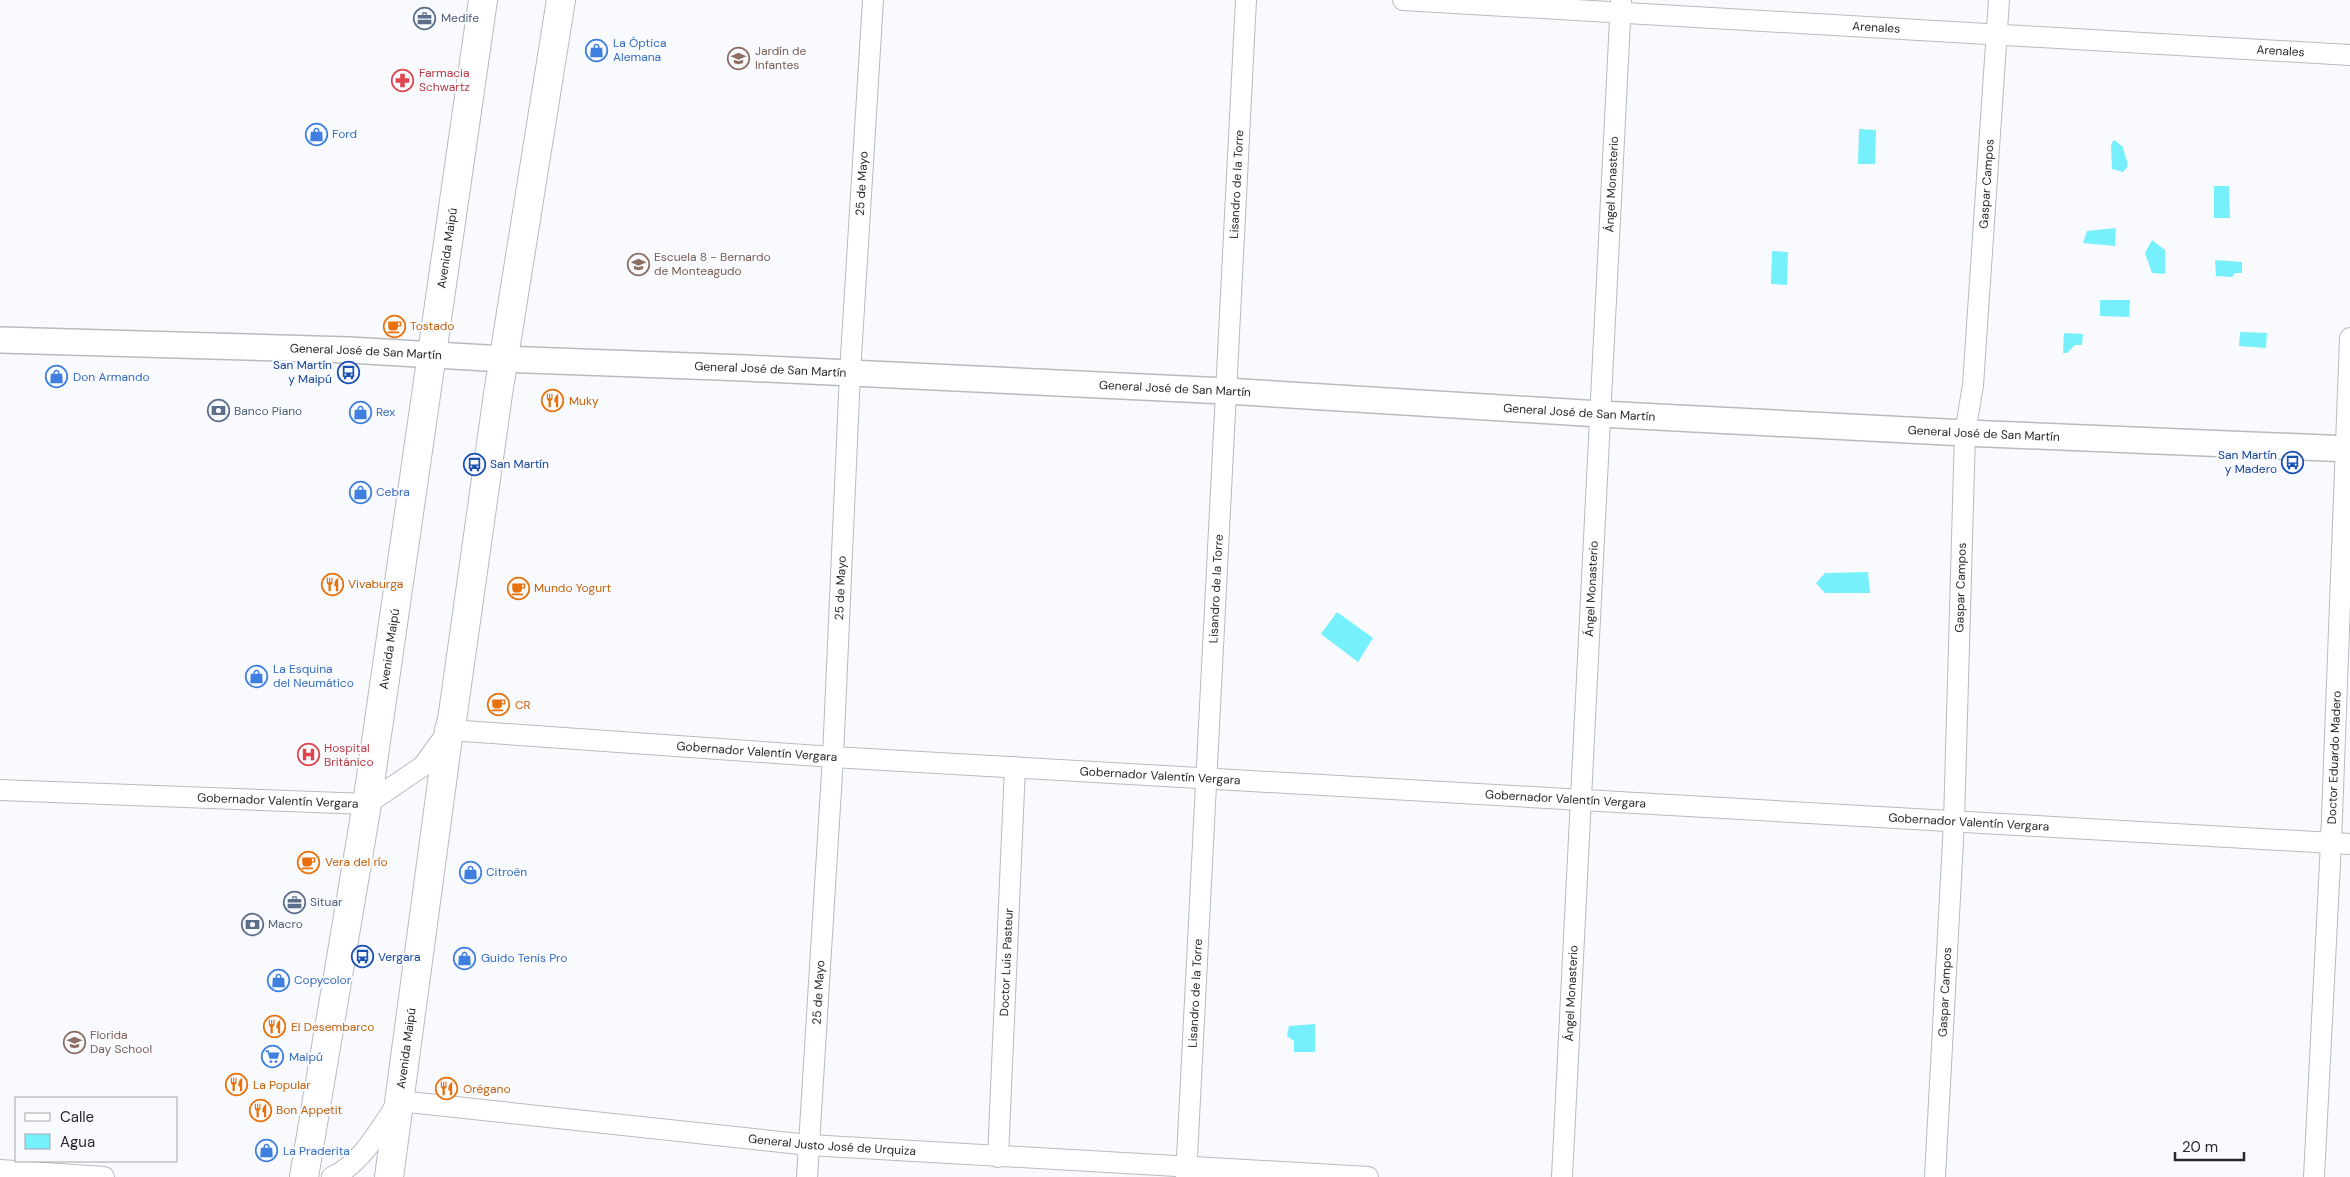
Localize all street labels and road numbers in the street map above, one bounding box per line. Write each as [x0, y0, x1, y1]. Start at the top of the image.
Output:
street label: Arenales [1852, 18, 1901, 37]
street label: Arenales [2256, 42, 2305, 60]
street label: Lisandro de la Torre [1226, 129, 1247, 239]
street label: Ángel Monasterio [1601, 136, 1622, 233]
street label: Gaspar Campos [1976, 138, 1998, 229]
street label: 25 de Mayo [852, 151, 872, 216]
street label: Avenida Maipú [433, 207, 461, 289]
street label: General José de San Martín [290, 340, 442, 363]
street label: General José de San Martín [694, 358, 847, 381]
street label: General José de San Martín [1099, 377, 1252, 401]
street label: General José de San Martín [1503, 400, 1656, 425]
street label: General José de San Martín [1907, 422, 2060, 445]
street label: Lisandro de la Torre [1205, 534, 1227, 644]
street label: Ángel Monasterio [1581, 540, 1602, 637]
street label: Gaspar Campos [1951, 542, 1970, 633]
street label: 25 de Mayo [831, 555, 850, 621]
street label: Avenida Maipú [376, 607, 403, 690]
street label: Doctor Eduardo Madero [2324, 690, 2345, 825]
street label: Gobernador Valentín Vergara [676, 738, 838, 765]
street label: Gobernador Valentín Vergara [1079, 763, 1241, 788]
street label: Gobernador Valentín Vergara [1485, 786, 1646, 812]
street label: Gobernador Valentín Vergara [197, 790, 359, 812]
street label: Gobernador Valentín Vergara [1888, 810, 2050, 835]
street label: Doctor Luis Pasteur [996, 907, 1017, 1017]
street label: Lisandro de la Torre [1185, 938, 1206, 1048]
street label: Ángel Monasterio [1561, 945, 1582, 1042]
street label: Gaspar Campos [1934, 947, 1955, 1038]
street label: 25 de Mayo [808, 960, 828, 1025]
street label: Avenida Maipú [393, 1007, 420, 1089]
street label: General Justo José de Urquiza [747, 1131, 916, 1159]

